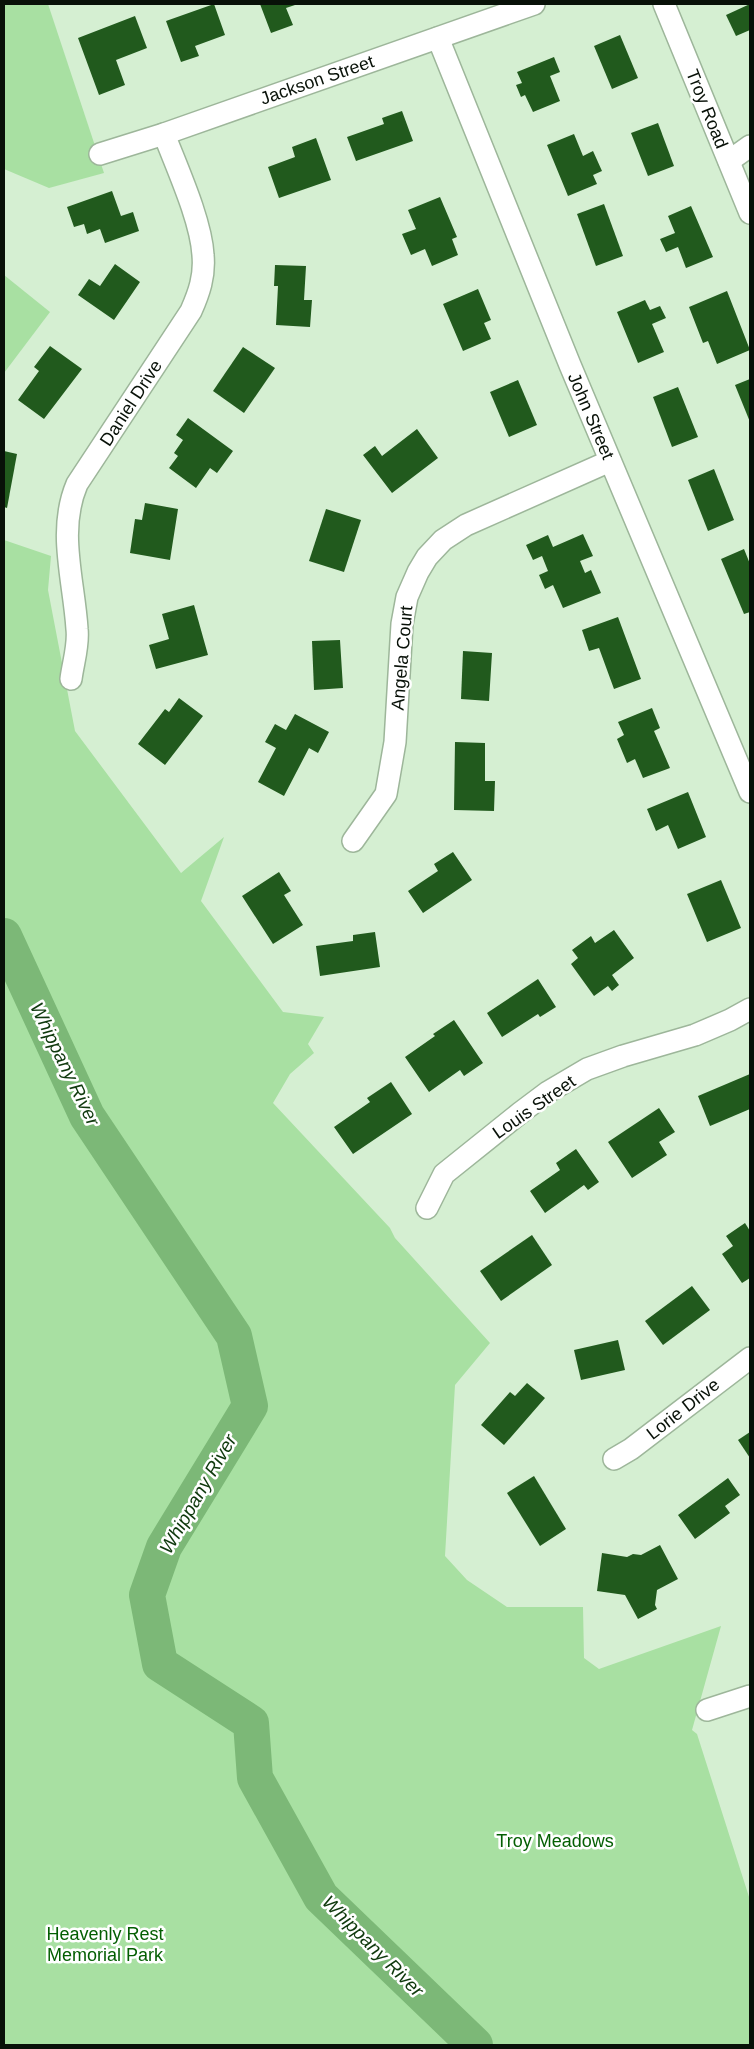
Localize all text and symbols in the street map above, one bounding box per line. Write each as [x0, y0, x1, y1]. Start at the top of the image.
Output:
street label: Jackson Street [257, 51, 377, 109]
street label: Troy Road [682, 67, 732, 151]
street label: Daniel Drive [96, 356, 166, 450]
street label: John Street [564, 370, 618, 462]
street label: Angela Court [387, 605, 417, 711]
water label: Whippany River [26, 999, 104, 1129]
street label: Louis Street [489, 1071, 579, 1143]
street label: Lorie Drive [643, 1374, 723, 1444]
water label: Whippany River [155, 1430, 241, 1557]
park label: Troy Meadows [496, 1831, 614, 1851]
water label: Whippany River [318, 1891, 428, 2001]
park label: Heavenly Rest Memorial Park [46, 1924, 164, 1965]

